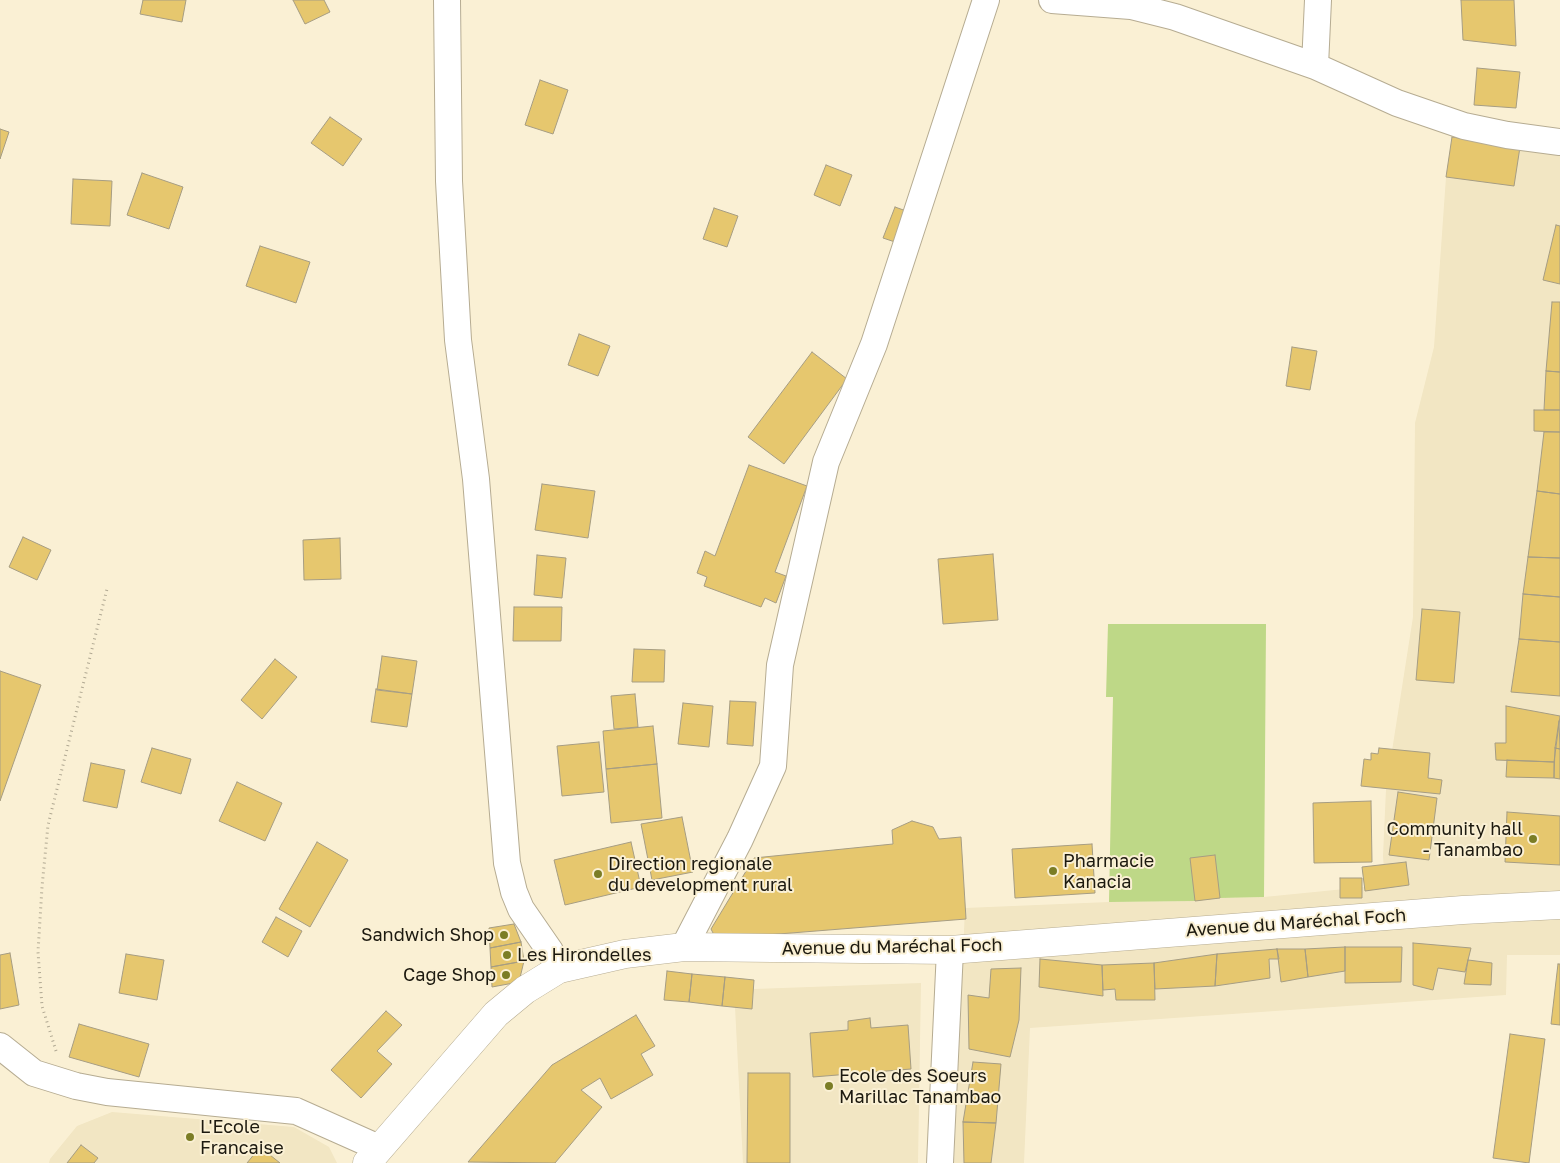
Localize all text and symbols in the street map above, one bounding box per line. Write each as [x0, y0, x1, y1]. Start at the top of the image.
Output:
place label: Community hall - Tanambao [1386, 818, 1523, 861]
marker: Community hall - Tanambao [1527, 833, 1539, 845]
place label: Pharmacie Kanacia [1063, 850, 1154, 892]
place label: Direction regionale du development rural [608, 853, 793, 896]
marker: Pharmacie Kanacia [1047, 865, 1059, 877]
marker: Direction regionale du development rural [592, 868, 604, 880]
street label: Avenue du Maréchal Foch [1185, 905, 1407, 941]
place label: Sandwich Shop [361, 924, 494, 946]
marker: Sandwich Shop [498, 929, 510, 941]
street label: Avenue du Maréchal Foch [781, 934, 1003, 960]
place label: Les Hirondelles [517, 944, 652, 966]
marker: Les Hirondelles [501, 949, 513, 961]
place label: Cage Shop [403, 964, 496, 986]
marker: Cage Shop [500, 969, 512, 981]
place label: Ecole des Soeurs Marillac Tanambao [839, 1065, 1001, 1108]
marker: Ecole des Soeurs Marillac Tanambao [823, 1080, 835, 1092]
place label: L'Ecole Francaise [200, 1116, 284, 1158]
marker: L'Ecole Francaise [184, 1131, 196, 1143]

